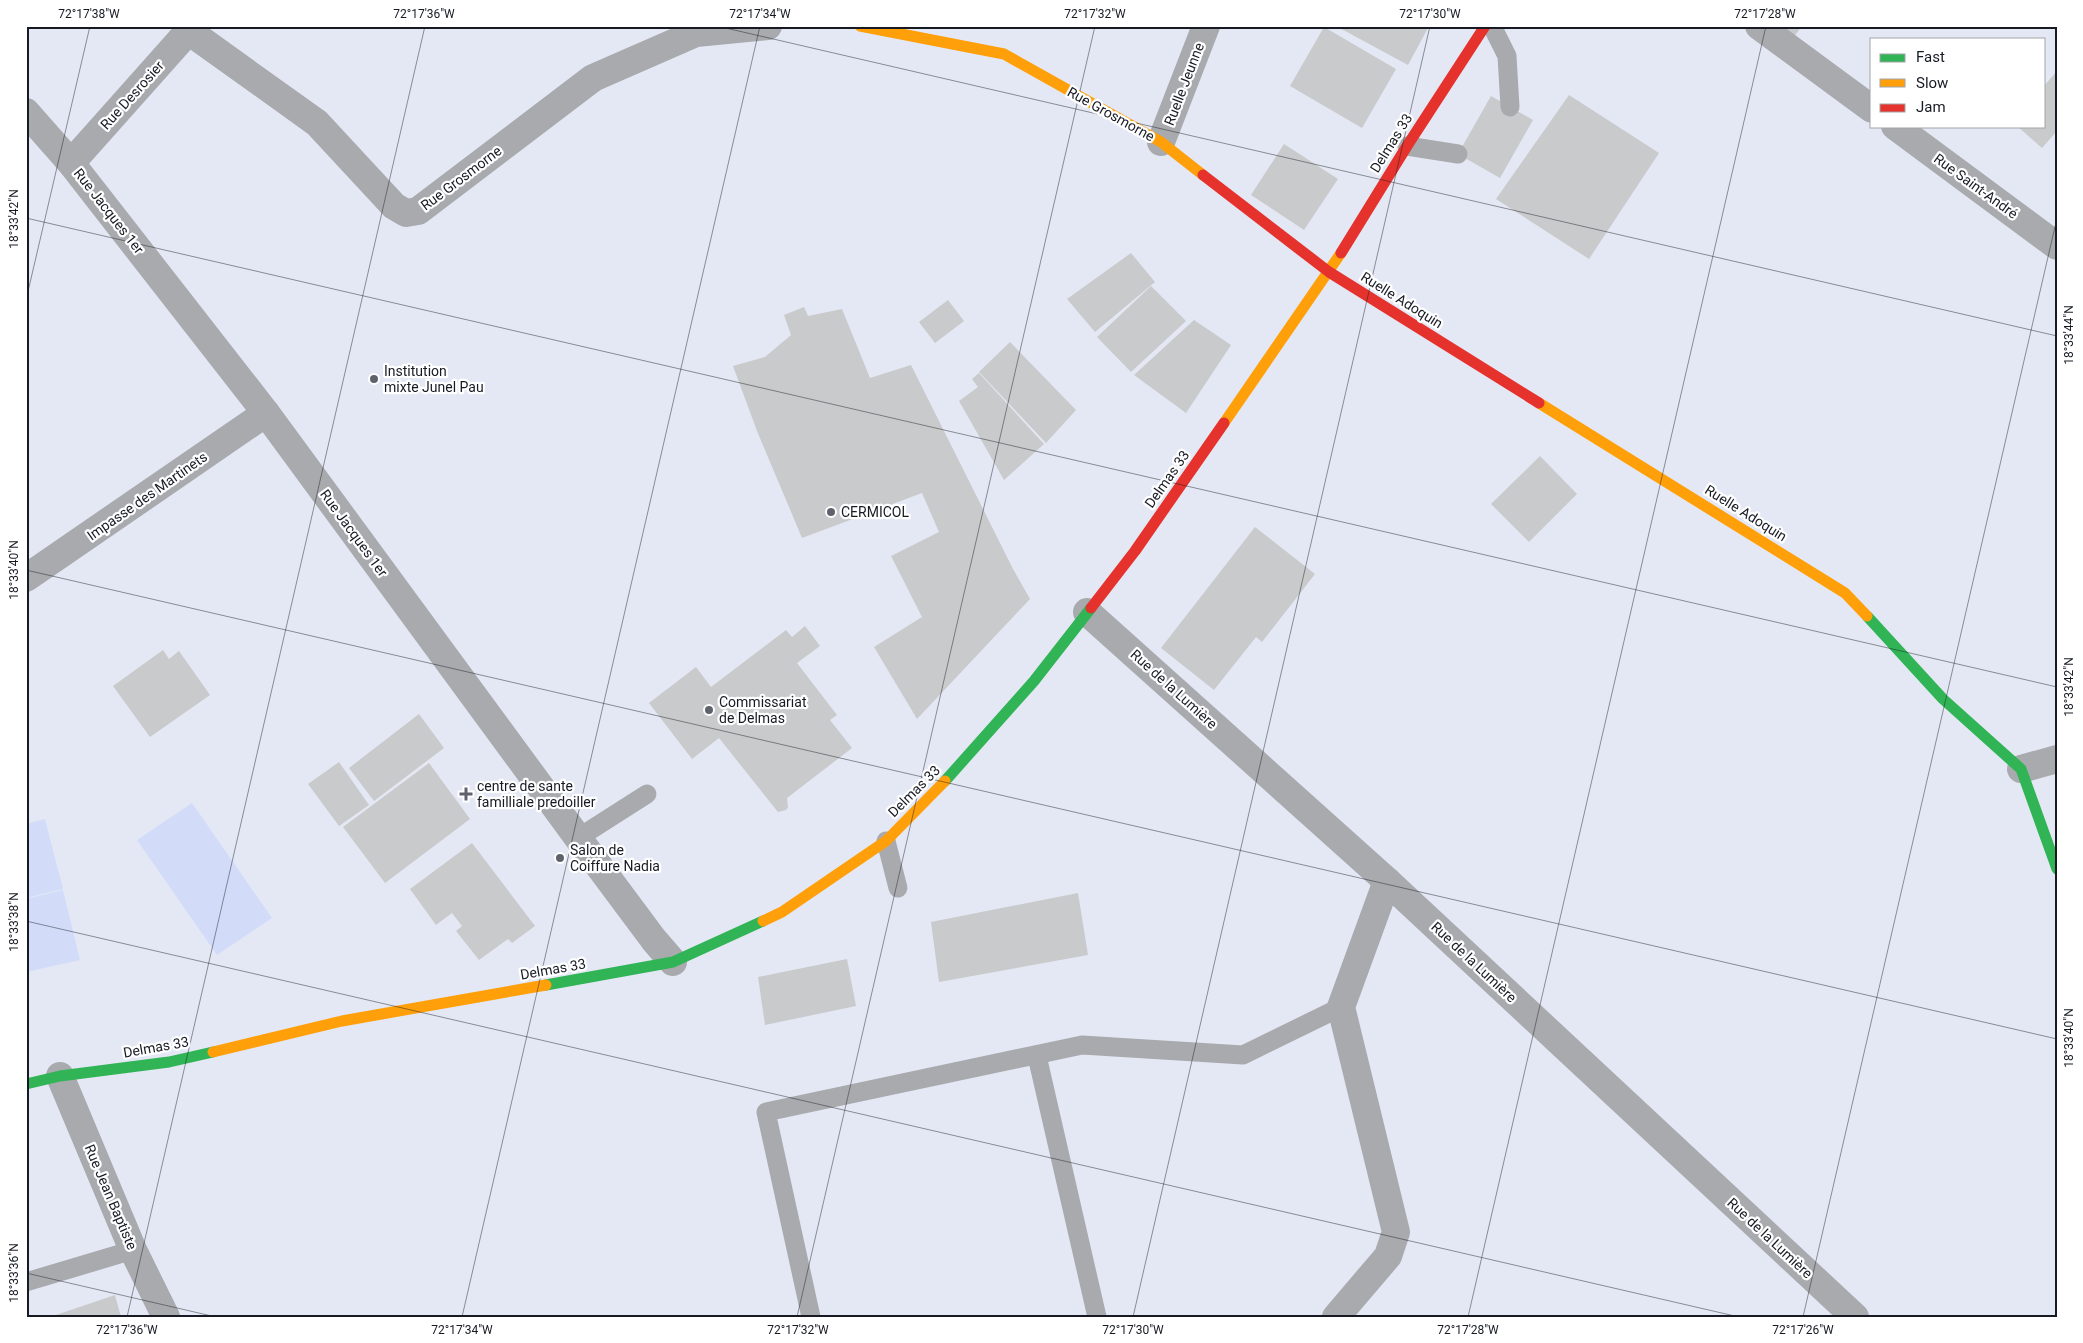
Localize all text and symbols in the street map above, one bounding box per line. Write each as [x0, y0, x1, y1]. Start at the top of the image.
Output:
text: 72°17'38"W [58, 7, 120, 21]
text: 72°17'36"W [393, 7, 455, 21]
text: 72°17'34"W [729, 7, 791, 21]
text: 72°17'32"W [1064, 7, 1126, 21]
text: 72°17'30"W [1399, 7, 1461, 21]
text: 72°17'28"W [1734, 7, 1796, 21]
legend [1870, 38, 2046, 128]
street label: Ruelle Jeunne [1161, 40, 1207, 128]
text: Fast [1916, 48, 1945, 66]
street label: Rue Desrosier [97, 57, 167, 132]
text: Slow [1916, 74, 1948, 92]
street label: Rue Grosmorne [1065, 84, 1157, 144]
text: Jam [1916, 98, 1946, 116]
street label: Delmas 33 [1367, 111, 1415, 175]
street label: Rue Grosmorne [418, 142, 504, 214]
street label: Rue Saint-André [1931, 150, 2021, 222]
street label: Rue Jacques 1er [71, 165, 147, 257]
text: 18°33'42"N [7, 189, 21, 249]
street label: Ruelle Adoquin [1358, 268, 1446, 332]
text: 18°33'44"N [2062, 305, 2076, 365]
place label: Institution mixte Junel Pau [384, 363, 484, 395]
marker: Institution mixte Junel Pau [368, 373, 380, 385]
street label: Delmas 33 [1141, 447, 1193, 511]
street label: Impasse des Martinets [84, 448, 210, 544]
street label: Ruelle Adoquin [1702, 481, 1790, 545]
street label: Rue Jacques 1er [317, 486, 391, 580]
place label: CERMICOL [841, 504, 909, 520]
marker: CERMICOL [825, 506, 837, 518]
text: 18°33'40"N [7, 540, 21, 600]
street label: Rue de la Lumière [1128, 646, 1220, 732]
text: 18°33'42"N [2062, 657, 2076, 717]
place label: Commissariat de Delmas [719, 694, 807, 726]
marker: Commissariat de Delmas [703, 704, 715, 716]
street label: Delmas 33 [885, 762, 943, 820]
place label: centre de sante familliale predoiller [477, 778, 596, 810]
marker: centre de sante familliale predoiller [459, 787, 473, 801]
place label: Salon de Coiffure Nadia [570, 842, 660, 874]
marker: Salon de Coiffure Nadia [554, 852, 566, 864]
text: 18°33'38"N [7, 892, 21, 952]
street label: Rue de la Lumière [1428, 918, 1520, 1006]
street label: Delmas 33 [519, 955, 587, 983]
text: 18°33'40"N [2062, 1008, 2076, 1068]
street label: Delmas 33 [122, 1033, 190, 1061]
street label: Rue Jean Baptiste [82, 1142, 140, 1252]
street label: Rue de la Lumière [1724, 1194, 1816, 1282]
text: 18°33'36"N [7, 1243, 21, 1303]
text: 72°17'36"W [96, 1323, 158, 1337]
text: 72°17'34"W [431, 1323, 493, 1337]
text: 72°17'32"W [767, 1323, 829, 1337]
text: 72°17'30"W [1102, 1323, 1164, 1337]
text: 72°17'28"W [1437, 1323, 1499, 1337]
text: 72°17'26"W [1772, 1323, 1834, 1337]

